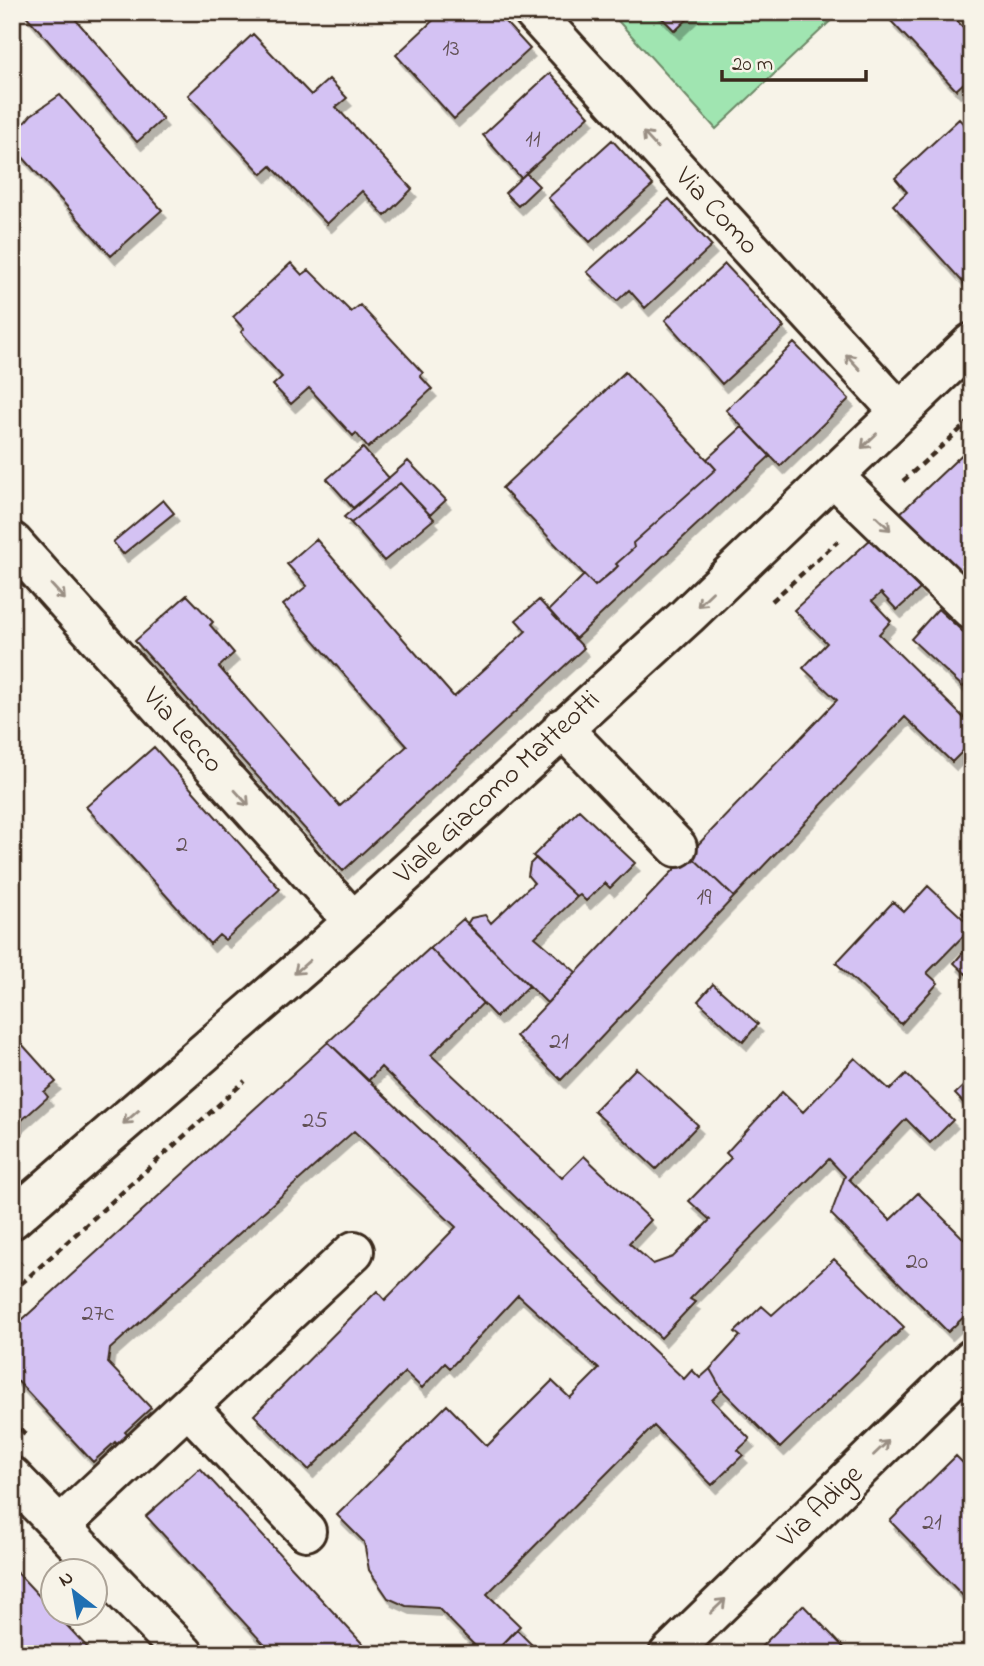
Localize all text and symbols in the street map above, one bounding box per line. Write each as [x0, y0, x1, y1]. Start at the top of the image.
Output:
house number: 13 [442, 32, 460, 67]
scale bar [722, 38, 865, 82]
text: 20 m [732, 50, 773, 80]
house number: 11 [525, 123, 541, 158]
one-way arrow [642, 131, 658, 149]
street label: Via Como [664, 158, 768, 265]
one-way arrow [845, 354, 862, 371]
one-way arrow [861, 433, 878, 450]
one-way arrow [874, 515, 891, 532]
one-way arrow [50, 583, 66, 601]
one-way arrow [697, 590, 714, 607]
street label: Via Lecco [131, 678, 232, 783]
street label: Viale Giacomo Matteotti [385, 681, 610, 895]
one-way arrow [234, 789, 251, 806]
house number: 2 [176, 828, 188, 863]
house number: 19 [697, 881, 712, 916]
one-way arrow [294, 959, 312, 975]
house number: 21 [549, 1025, 569, 1060]
house number: 25 [302, 1104, 328, 1139]
one-way arrow [123, 1108, 140, 1125]
house number: 20 [906, 1245, 928, 1280]
house number: 27c [82, 1297, 115, 1332]
one-way arrow [872, 1440, 889, 1457]
street label: Via Adige [768, 1456, 873, 1559]
house number: 21 [922, 1506, 942, 1541]
north arrow [38, 1558, 108, 1628]
text: N [54, 1565, 79, 1594]
one-way arrow [709, 1598, 726, 1615]

